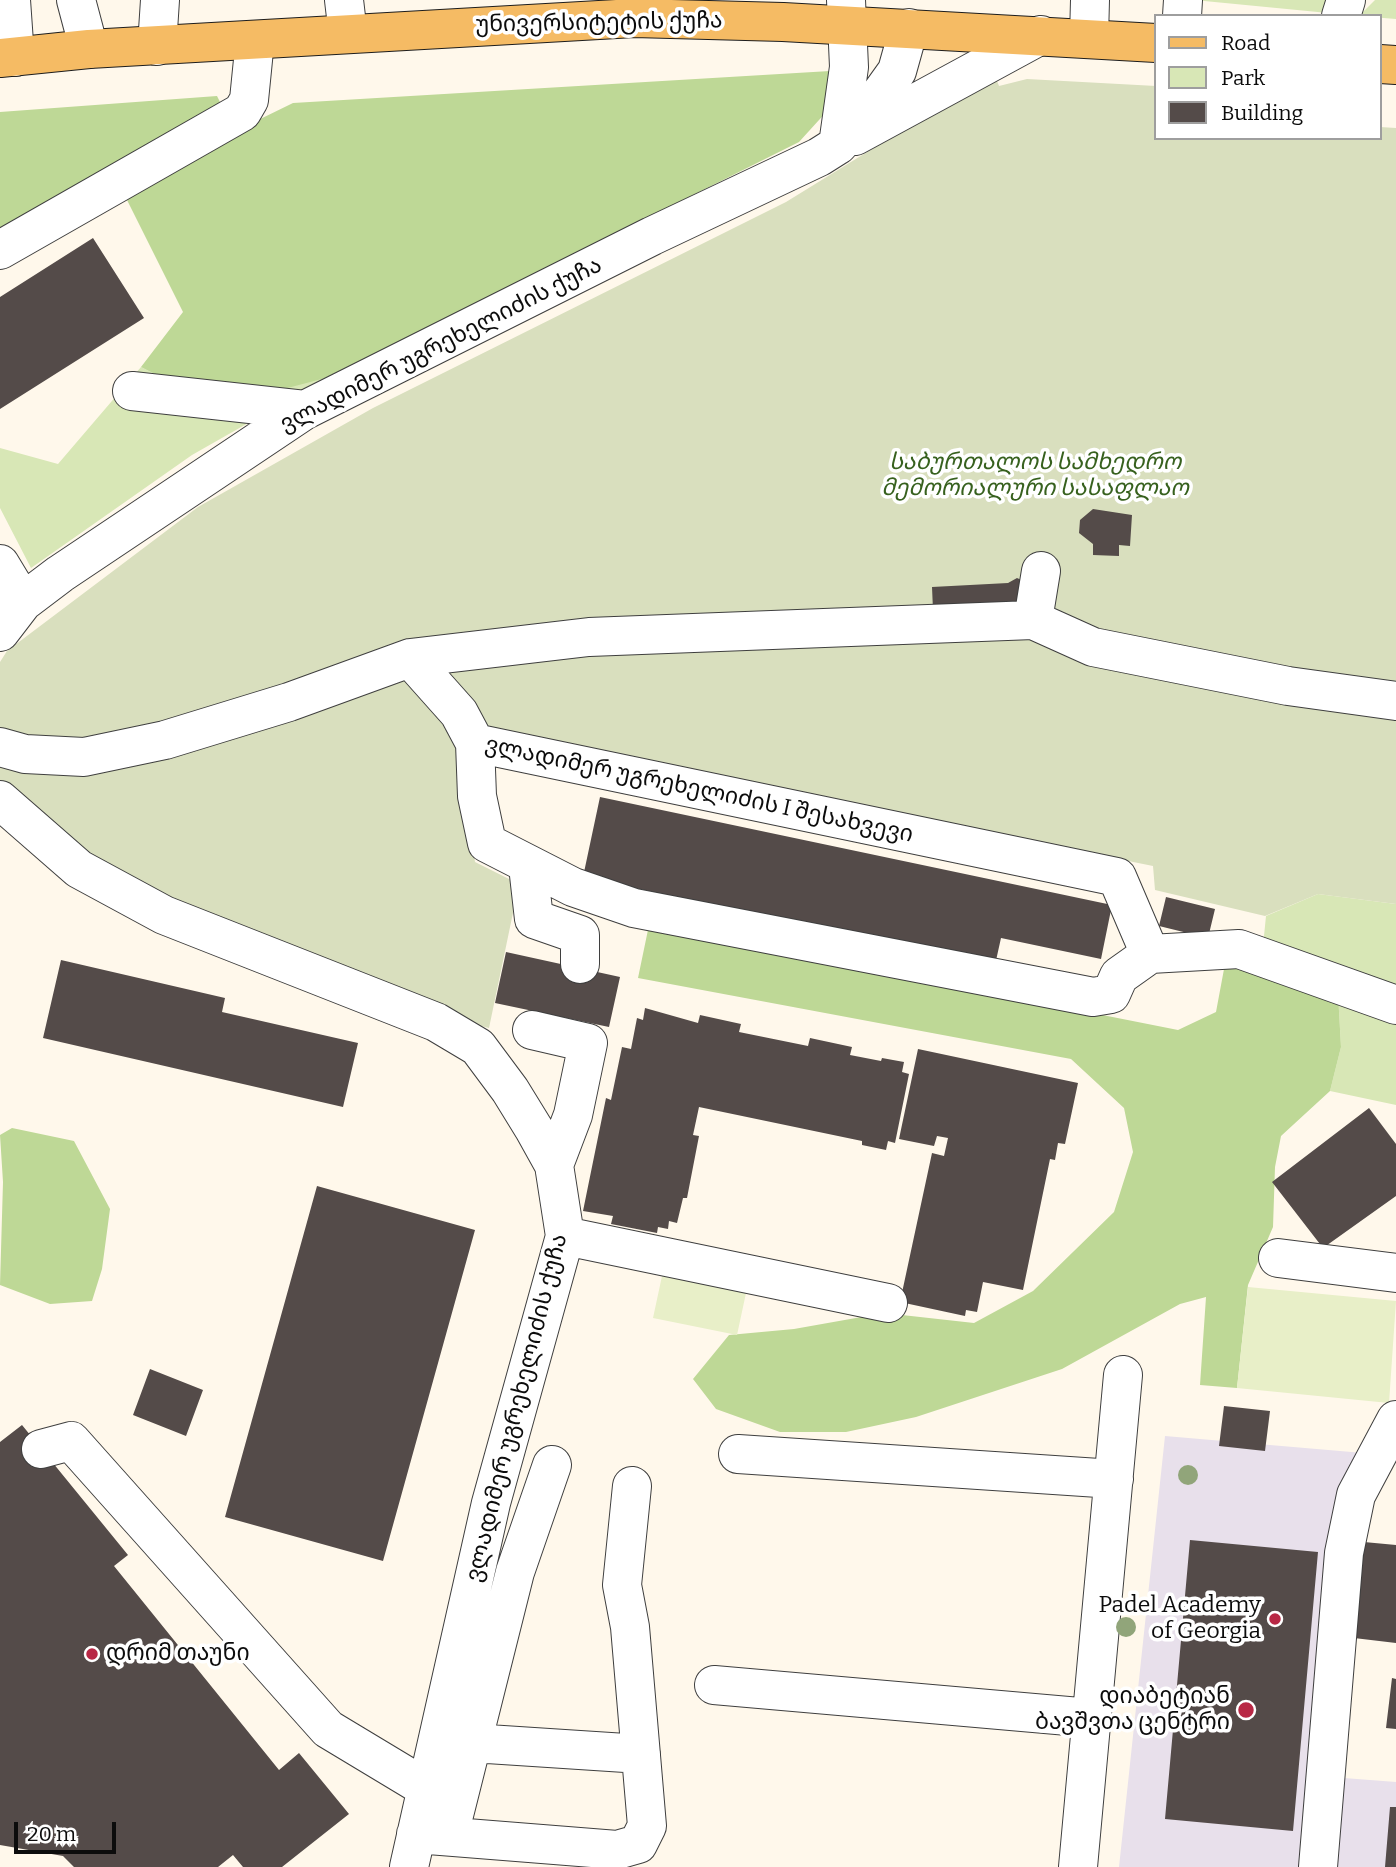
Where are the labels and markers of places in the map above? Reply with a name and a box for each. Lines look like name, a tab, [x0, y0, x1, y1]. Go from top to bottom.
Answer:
place label: Padel Academy of Georgia	[1098, 1592, 1261, 1646]
marker: Padel Academy of Georgia	[1267, 1611, 1283, 1627]
place label: დრიმ თაუნი	[106, 1640, 250, 1668]
marker: დრიმ თაუნი	[84, 1646, 100, 1662]
place label: დიაბეტიან ბავშვთა ცენტრი	[1035, 1683, 1230, 1737]
marker: დიაბეტიან ბავშვთა ცენტრი	[1236, 1700, 1256, 1720]

